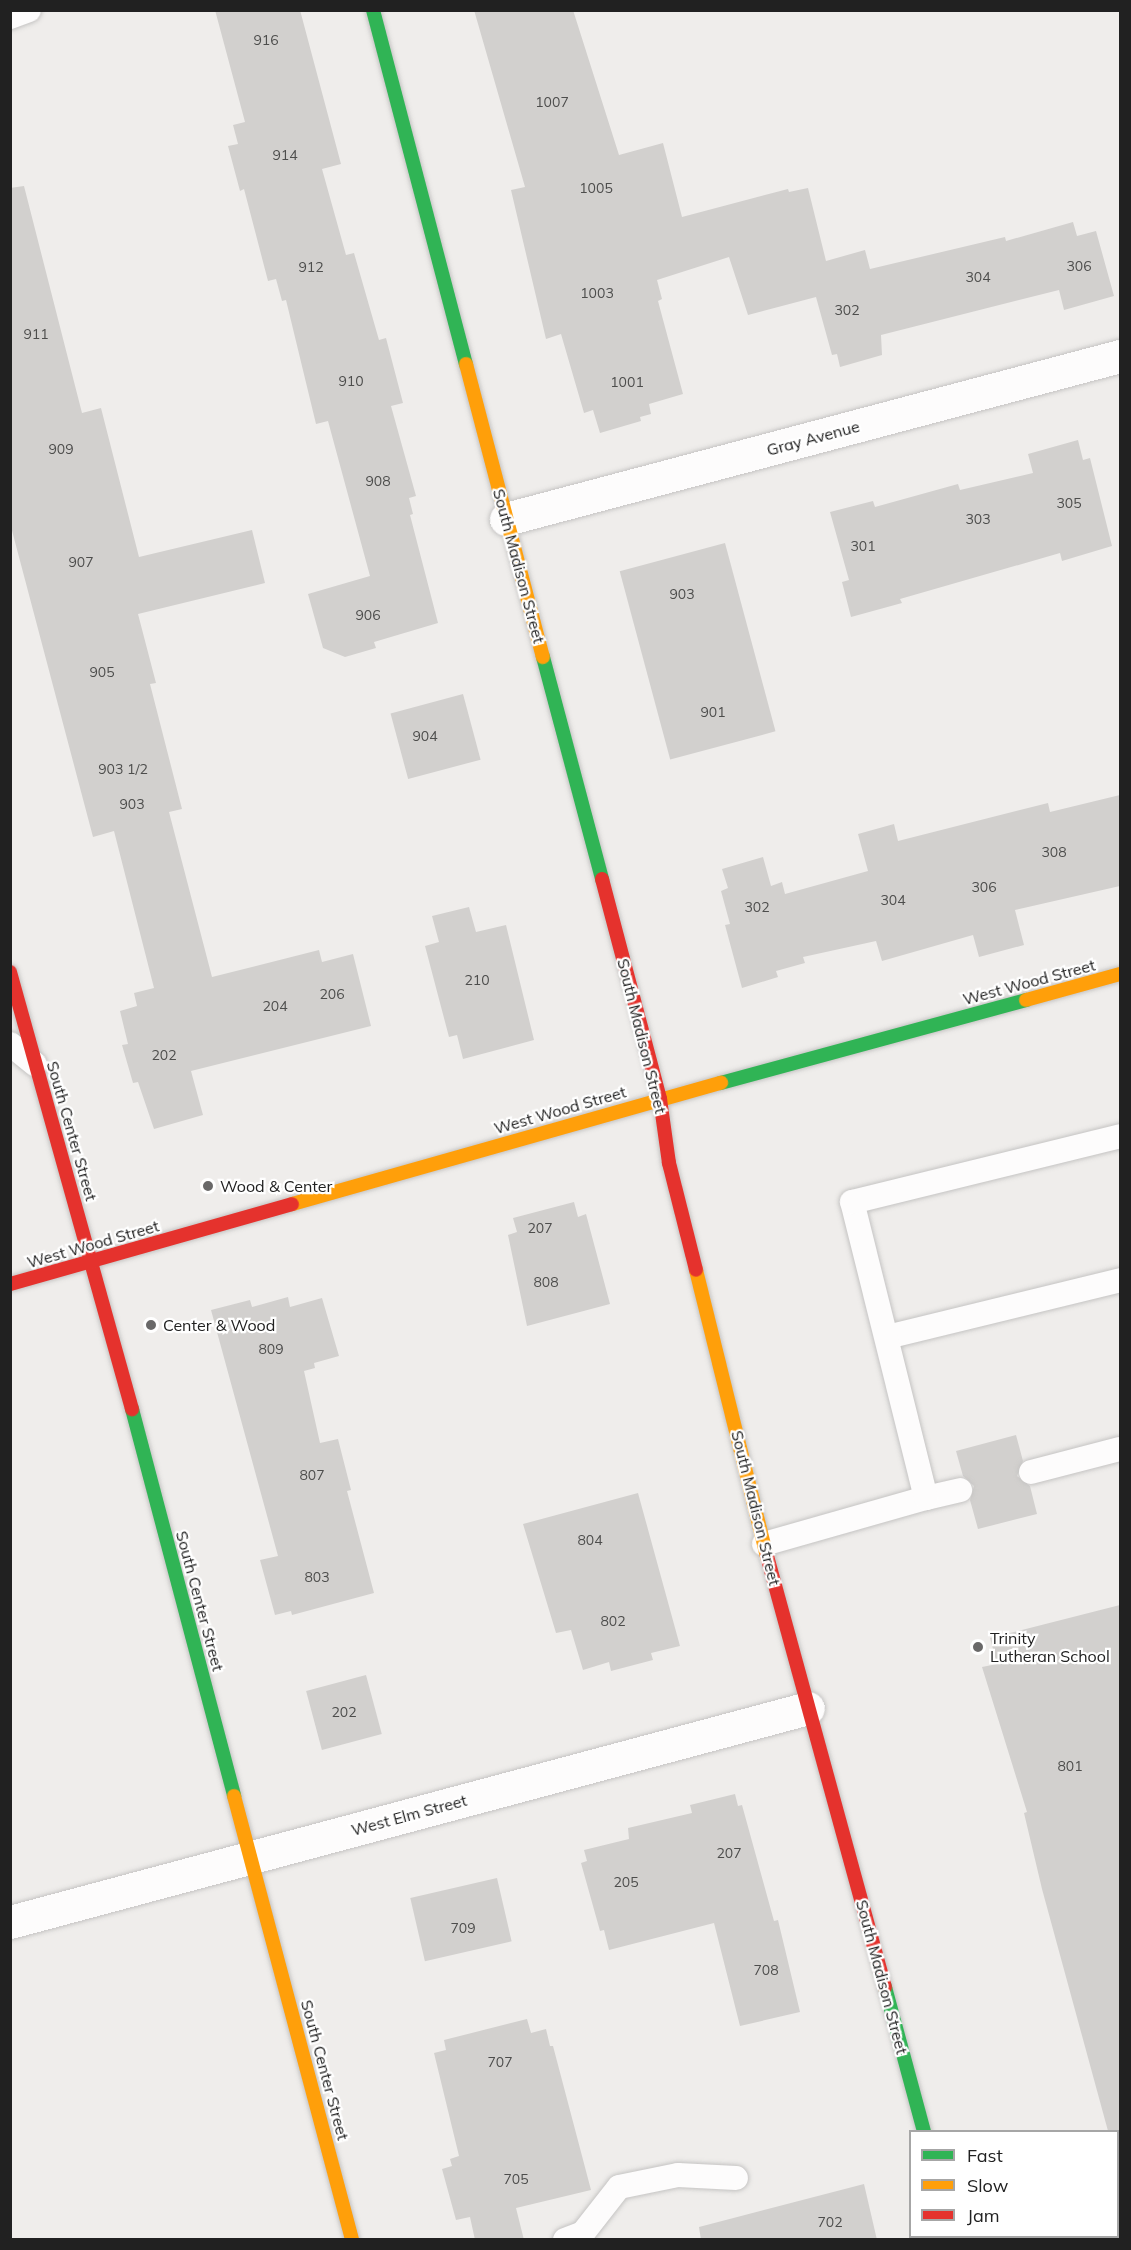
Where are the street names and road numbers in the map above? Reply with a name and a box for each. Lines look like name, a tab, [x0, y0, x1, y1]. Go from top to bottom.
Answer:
street label: Gray Avenue	[764, 416, 862, 460]
street label: South Madison Street	[489, 487, 549, 645]
street label: West Wood Street	[961, 955, 1097, 1009]
street label: South Madison Street	[613, 956, 671, 1116]
street label: South Center Street	[43, 1059, 101, 1203]
street label: West Wood Street	[492, 1082, 628, 1138]
street label: West Wood Street	[25, 1216, 161, 1272]
street label: South Madison Street	[727, 1428, 785, 1588]
street label: South Center Street	[172, 1529, 228, 1673]
street label: West Elm Street	[349, 1790, 469, 1840]
street label: South Madison Street	[852, 1898, 912, 2056]
street label: South Center Street	[297, 1998, 353, 2142]

